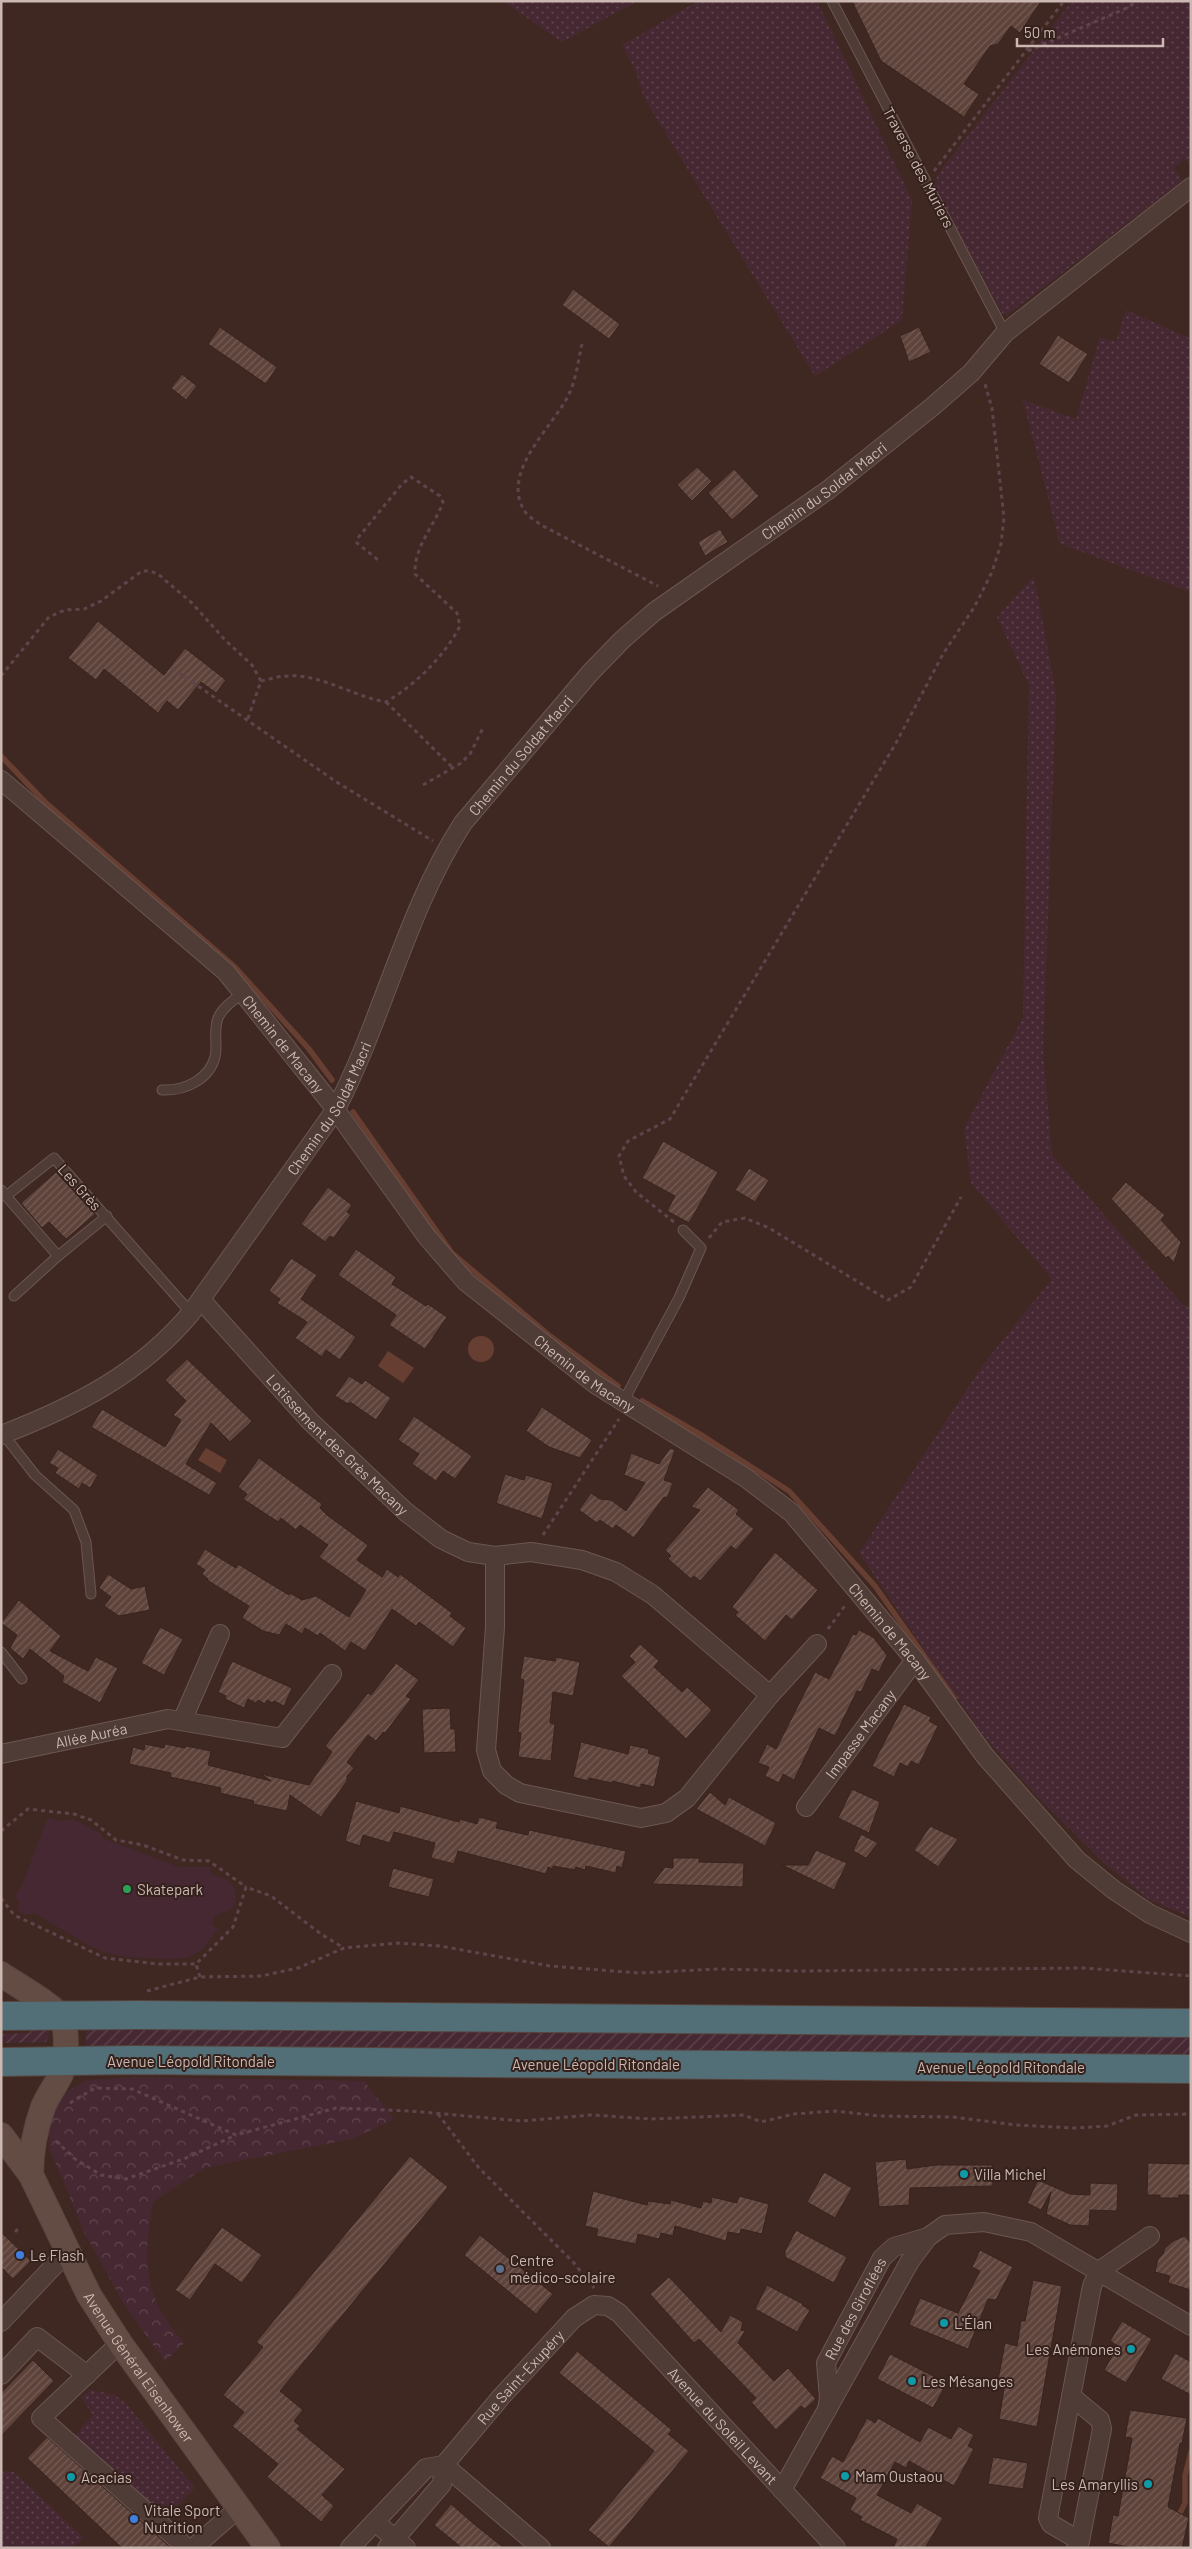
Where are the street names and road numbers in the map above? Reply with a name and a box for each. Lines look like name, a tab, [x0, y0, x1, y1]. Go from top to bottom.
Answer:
street label: Traverse des Muriers	[880, 104, 958, 230]
street label: Chemin du Soldat Macri	[758, 438, 890, 543]
street label: Chemin du Soldat Macri	[465, 691, 576, 819]
street label: Chemin de Macany	[239, 991, 328, 1097]
street label: Chemin du Soldat Macri	[283, 1039, 375, 1178]
street label: Les Grès	[54, 1160, 106, 1214]
street label: Chemin de Macany	[531, 1331, 639, 1416]
street label: Lotissement des Grès Macany	[263, 1370, 412, 1519]
street label: Chemin de Macany	[845, 1579, 935, 1683]
street label: Impasse Macany	[821, 1686, 899, 1782]
street label: Allée Auréa	[53, 1719, 129, 1751]
street label: Avenue Léopold Ritondale	[107, 2052, 275, 2070]
street label: Avenue Léopold Ritondale	[512, 2055, 680, 2073]
street label: Avenue Léopold Ritondale	[917, 2058, 1085, 2076]
street label: Rue des Giroflées	[820, 2254, 890, 2363]
street label: Avenue Général Eisenhower	[80, 2288, 198, 2446]
street label: Rue Saint-Exupéry	[473, 2326, 568, 2428]
street label: Avenue du Soleil Levant	[664, 2363, 782, 2488]

